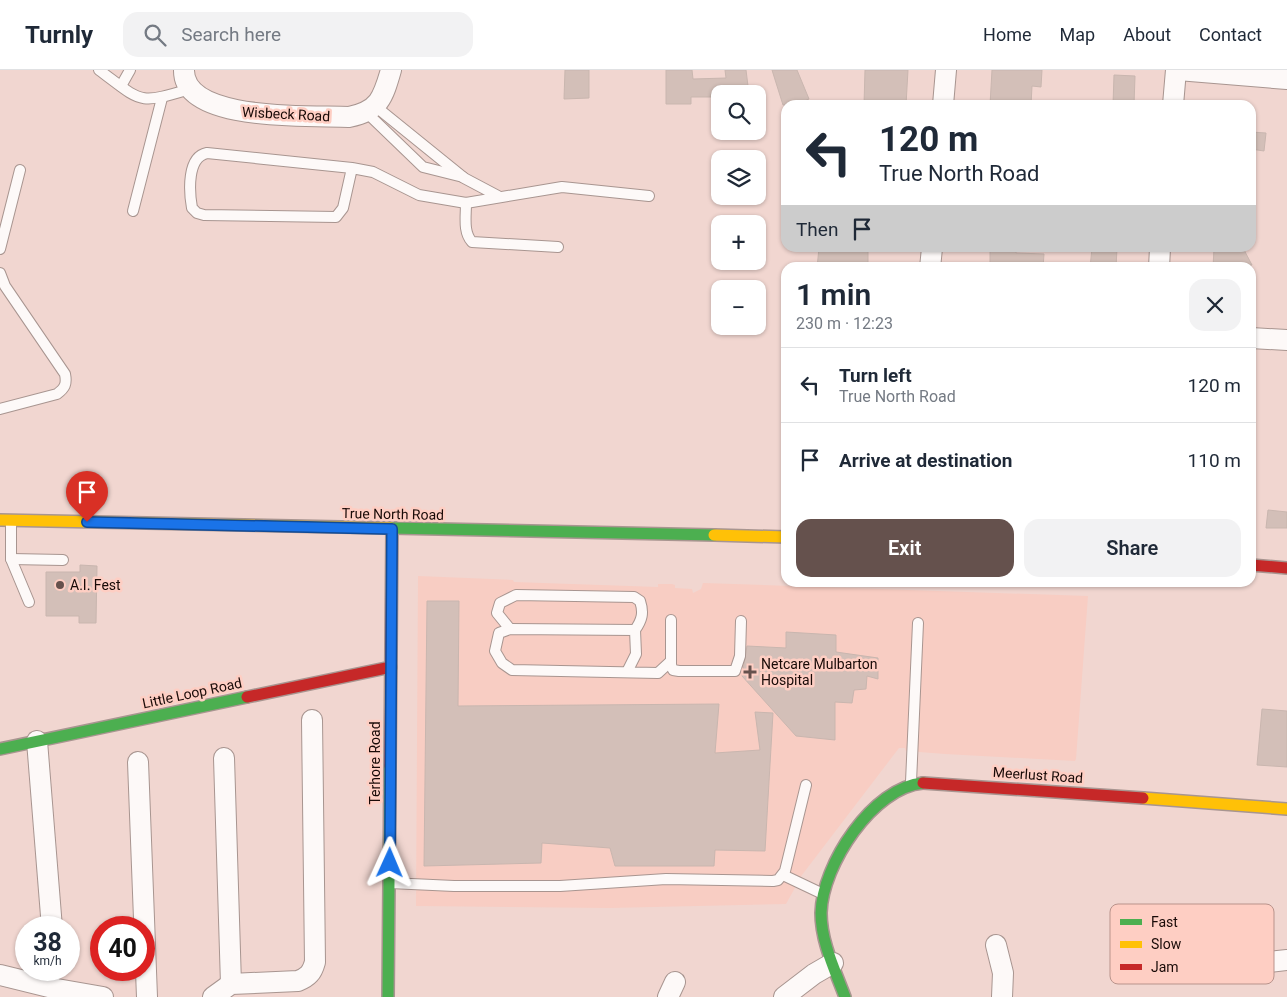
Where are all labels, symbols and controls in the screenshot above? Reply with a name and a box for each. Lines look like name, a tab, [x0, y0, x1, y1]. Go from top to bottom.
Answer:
search box	[123, 12, 473, 57]
text: Turnly	[25, 21, 93, 49]
icon: search	[141, 21, 169, 49]
text: Search here	[181, 23, 281, 46]
text: Home	[983, 24, 1032, 45]
text: Map	[1060, 24, 1095, 45]
text: About	[1123, 24, 1171, 45]
text: Contact	[1199, 24, 1262, 45]
map controls	[711, 85, 766, 335]
button: search	[711, 85, 766, 140]
street label: Wisbeck Road	[241, 104, 331, 124]
text: 120 m	[879, 119, 978, 160]
icon: left	[796, 120, 861, 185]
button: layers	[711, 150, 766, 205]
text: True North Road	[879, 161, 1040, 186]
button: +	[711, 215, 766, 270]
icon: arrive	[848, 215, 876, 243]
text: Then	[796, 218, 838, 241]
text: 1 min	[796, 277, 871, 312]
button: close	[1189, 279, 1241, 331]
button: −	[711, 280, 766, 335]
text: 230 m · 12:23	[796, 314, 893, 333]
text: Turn left	[839, 364, 912, 387]
icon: left	[796, 371, 824, 399]
text: 120 m	[1188, 374, 1241, 397]
text: True North Road	[839, 387, 956, 406]
icon: arrive	[796, 446, 824, 474]
text: Arrive at destination	[839, 449, 1012, 472]
text: 110 m	[1188, 449, 1241, 472]
pin	[66, 471, 108, 522]
icon: arrive	[73, 478, 101, 506]
street label: True North Road	[342, 505, 444, 523]
button: Exit	[796, 519, 1014, 577]
button: Share	[1024, 519, 1241, 577]
place label: A.I. Fest	[70, 577, 121, 593]
marker: A.I. Fest	[54, 579, 66, 591]
place label: Netcare Mulbarton Hospital	[761, 656, 878, 688]
marker: Netcare Mulbarton Hospital	[743, 665, 757, 679]
street label: Little Loop Road	[141, 675, 243, 711]
street label: Terhore Road	[367, 721, 383, 805]
street label: Meerlust Road	[992, 764, 1084, 786]
position arrow	[363, 836, 415, 888]
legend	[1110, 904, 1274, 984]
text: Fast	[1151, 914, 1178, 930]
speed limit sign: 40	[90, 916, 155, 981]
text: 38	[33, 928, 62, 957]
text: Slow	[1151, 936, 1182, 952]
text: km/h	[33, 954, 62, 968]
text: Jam	[1151, 959, 1179, 975]

